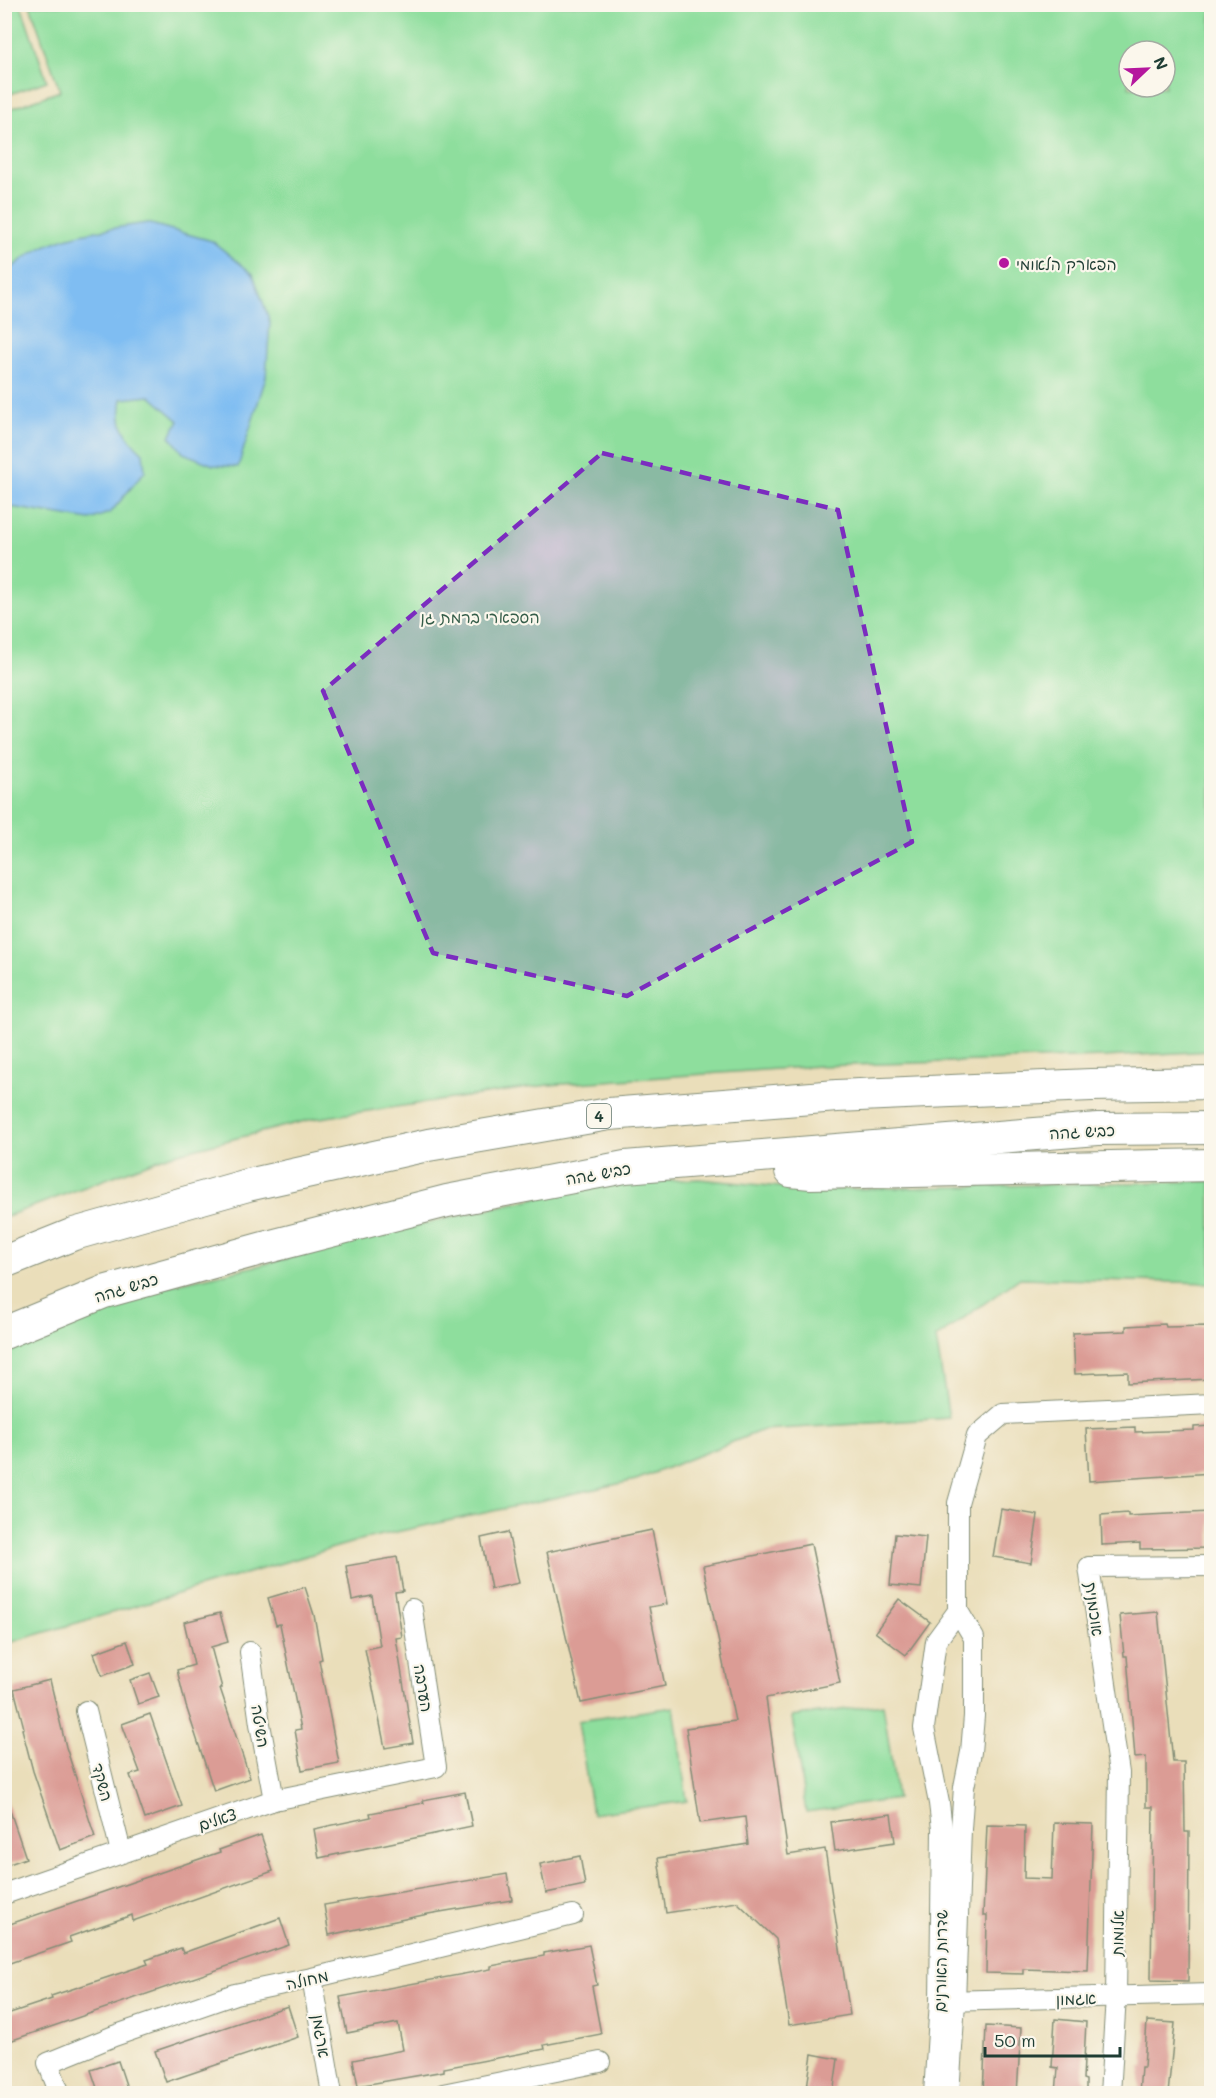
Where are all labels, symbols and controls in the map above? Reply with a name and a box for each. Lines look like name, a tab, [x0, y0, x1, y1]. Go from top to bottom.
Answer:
north arrow	[1117, 39, 1177, 99]
text: N	[1149, 53, 1173, 73]
place label: הפארק הלאומי	[1016, 253, 1117, 274]
marker: הפארק הלאומי	[997, 256, 1011, 270]
park label: הספארי ברמת גן	[420, 606, 540, 627]
road number: 4	[587, 1104, 611, 1128]
street label: כביש גהה	[1049, 1119, 1115, 1143]
street label: כביש גהה	[564, 1157, 632, 1189]
street label: כביש גהה	[92, 1267, 160, 1307]
street label: אוכמנית	[1081, 1581, 1109, 1637]
street label: הערבה	[410, 1663, 438, 1713]
street label: השיטה	[247, 1703, 275, 1749]
street label: השקד	[87, 1761, 118, 1804]
street label: צאלים	[195, 1803, 239, 1835]
street label: שדרות האורנים	[929, 1909, 951, 2013]
street label: אלומות	[1106, 1910, 1128, 1957]
street label: מחולה	[284, 1964, 330, 1994]
street label: אגמון	[1055, 1987, 1097, 2010]
street label: ארגמן	[307, 2013, 336, 2059]
scale bar	[985, 2020, 1120, 2058]
text: 50 m	[994, 2028, 1036, 2052]

